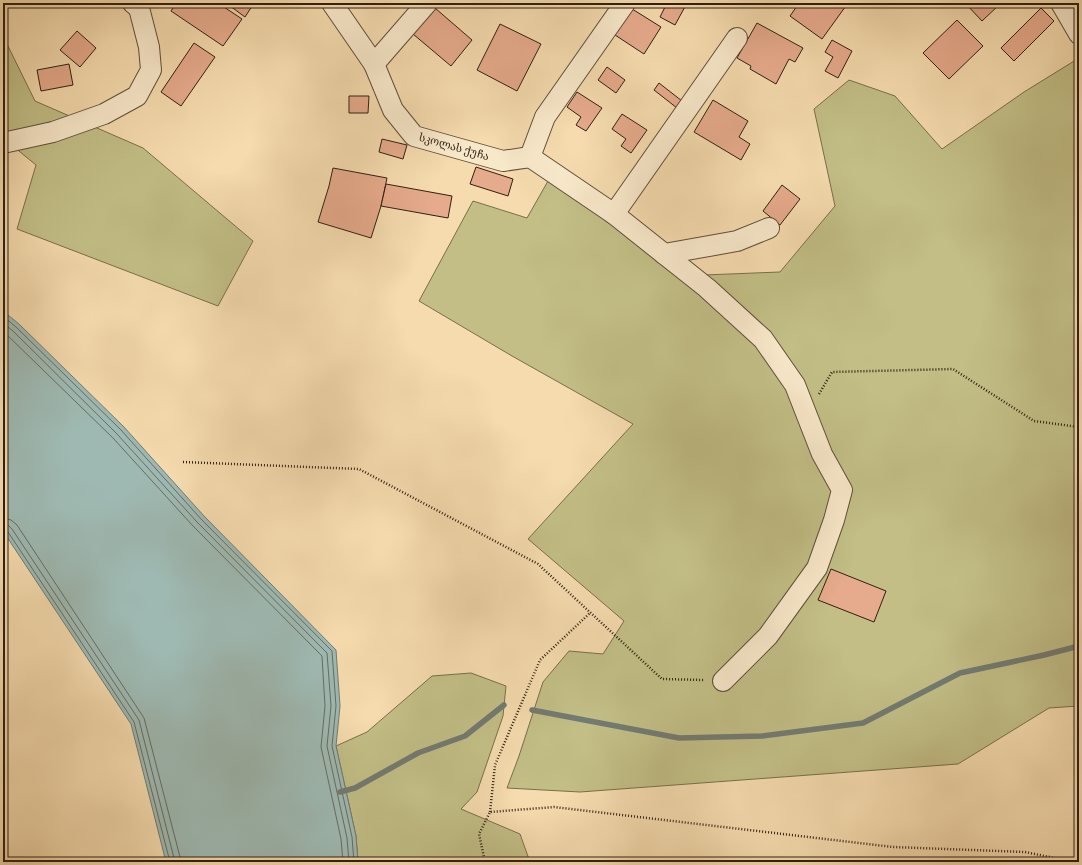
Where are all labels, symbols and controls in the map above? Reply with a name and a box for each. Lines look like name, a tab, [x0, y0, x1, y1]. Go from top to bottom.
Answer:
street label: სკოლას ქუჩა	[417, 131, 491, 163]

